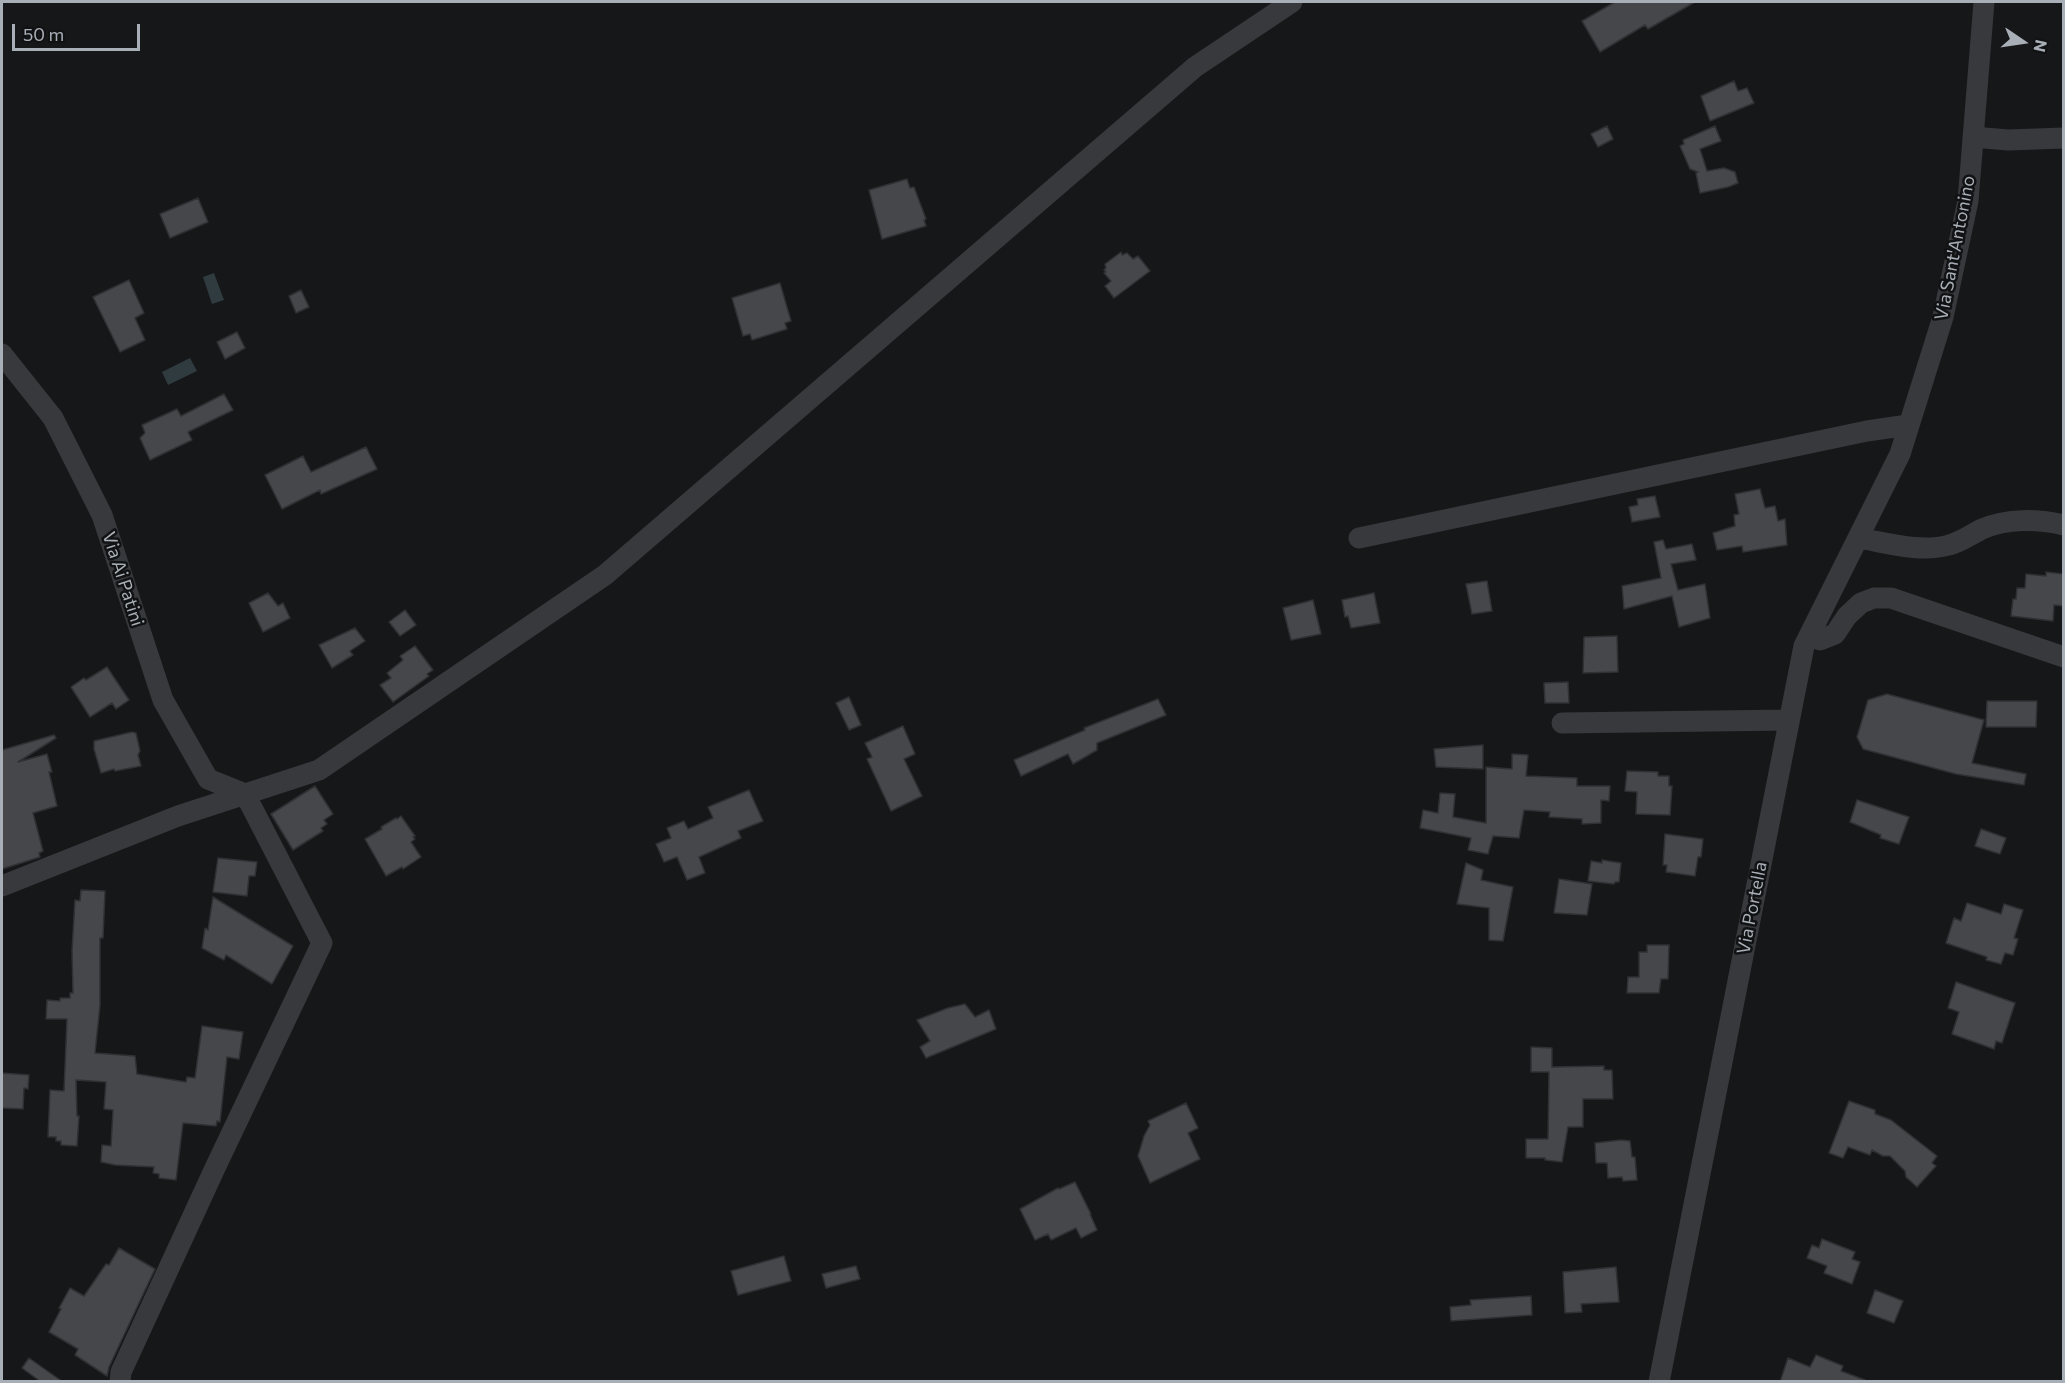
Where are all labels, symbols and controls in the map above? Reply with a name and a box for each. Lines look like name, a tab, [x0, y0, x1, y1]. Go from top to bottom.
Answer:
scale bar	[15, 12, 142, 50]
north arrow	[1993, 12, 2053, 72]
text: 50 m	[23, 23, 64, 45]
text: N	[2030, 38, 2052, 54]
street label: Via Sant'Antonino	[1930, 174, 1980, 322]
street label: Via Ai Patini	[98, 529, 148, 629]
street label: Via Portella	[1732, 860, 1772, 956]

